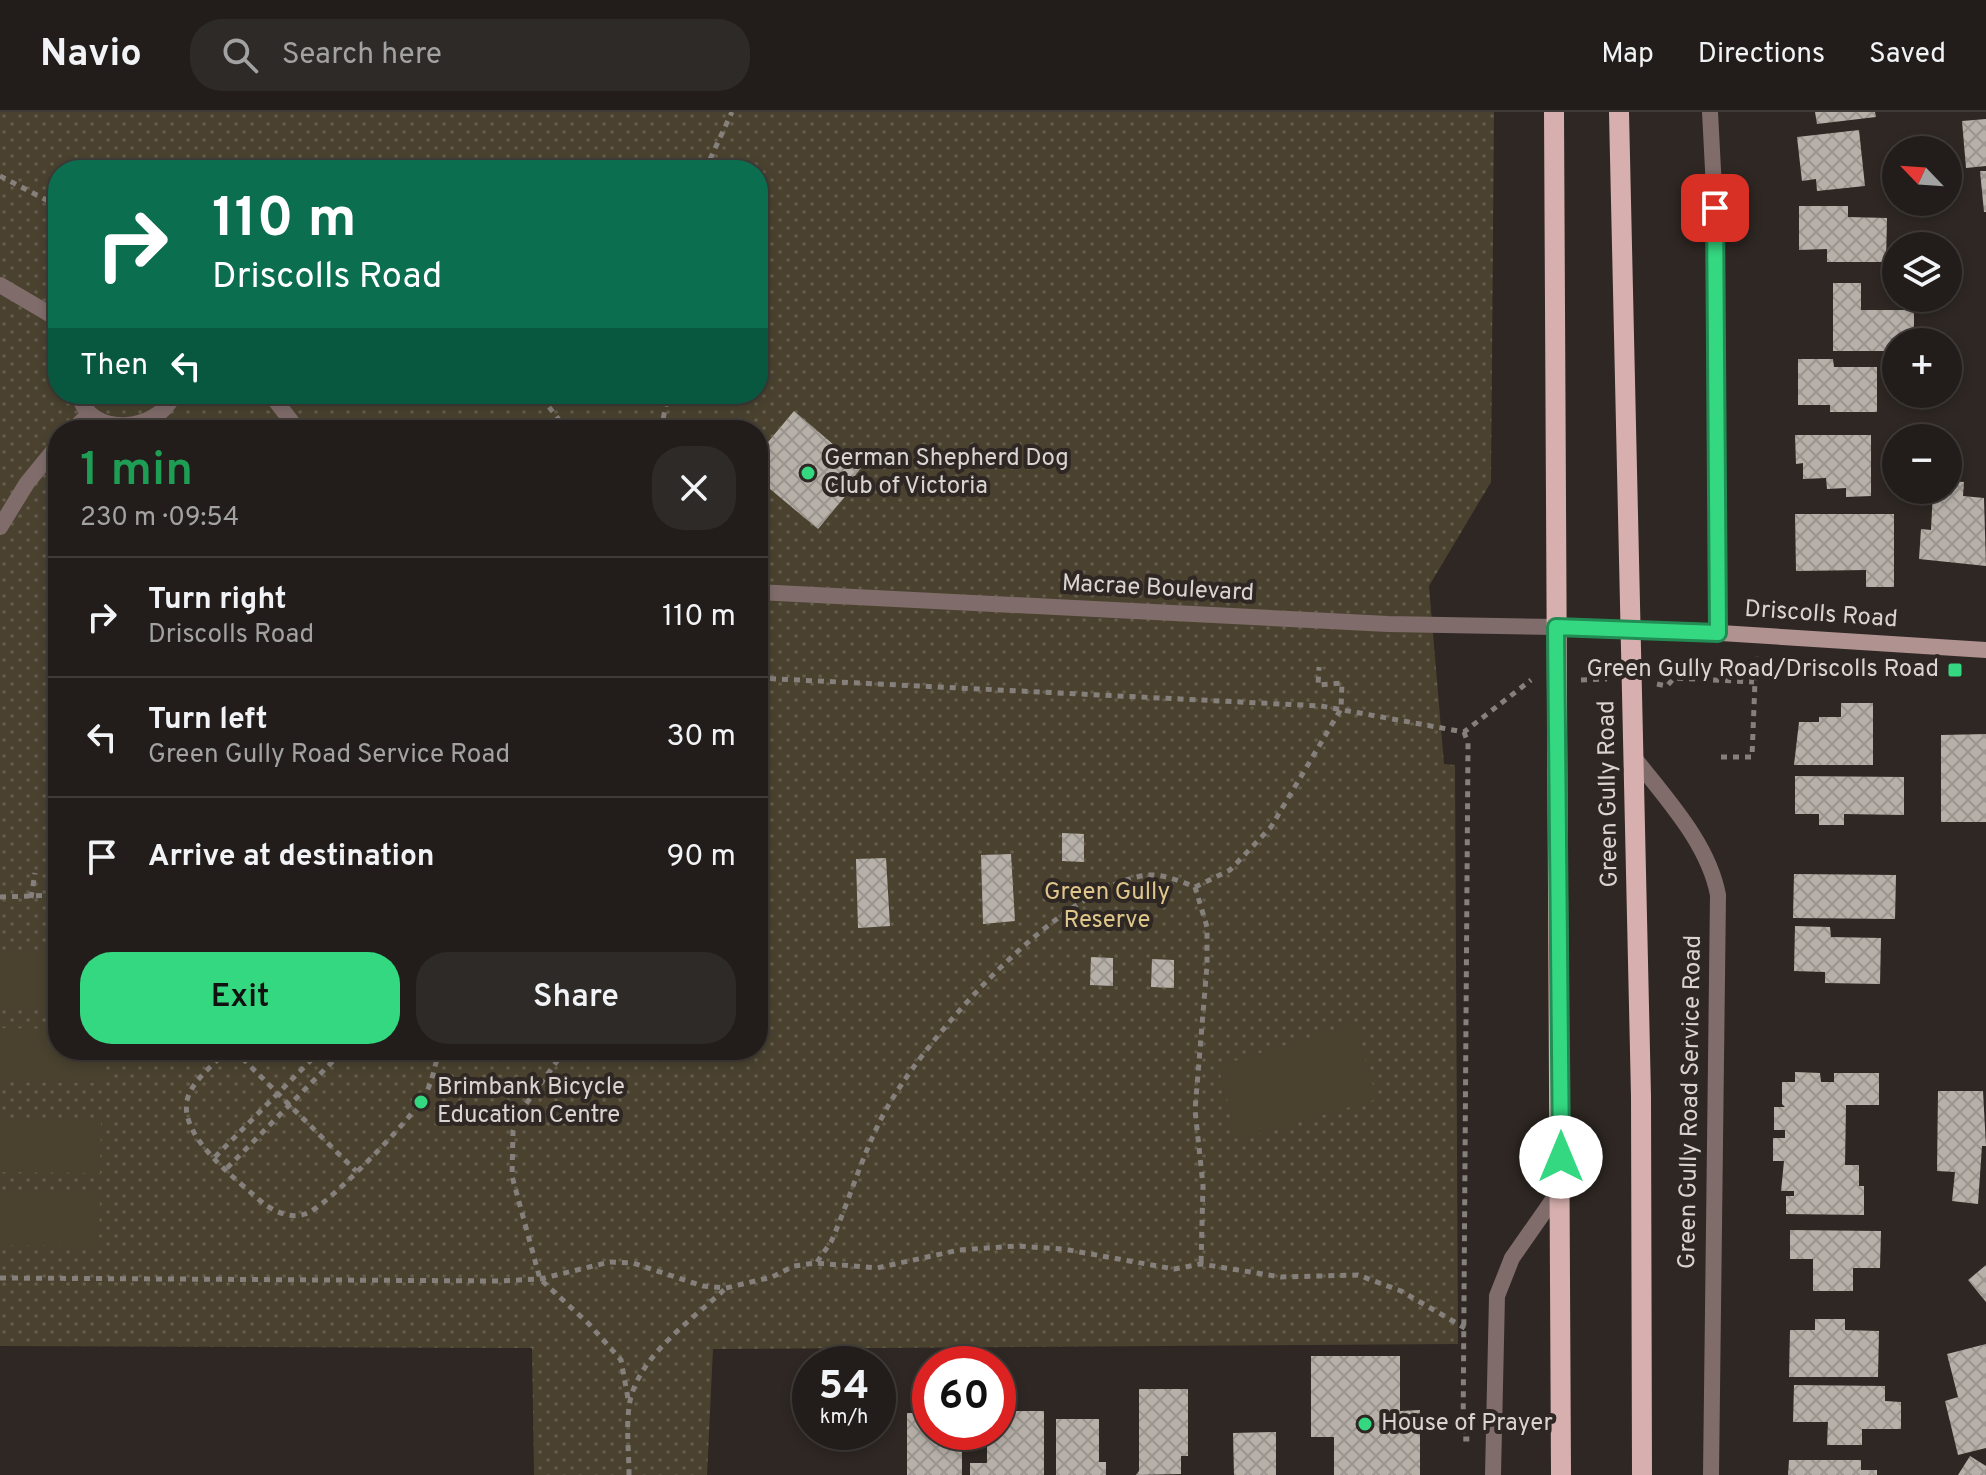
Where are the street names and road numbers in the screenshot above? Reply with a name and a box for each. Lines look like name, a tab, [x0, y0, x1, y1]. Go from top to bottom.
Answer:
street label: Macrae Boulevard	[1061, 569, 1255, 609]
street label: Driscolls Road	[1743, 595, 1899, 635]
street label: Green Gully Road	[1592, 700, 1626, 888]
street label: Green Gully Road Service Road	[1673, 935, 1709, 1269]

